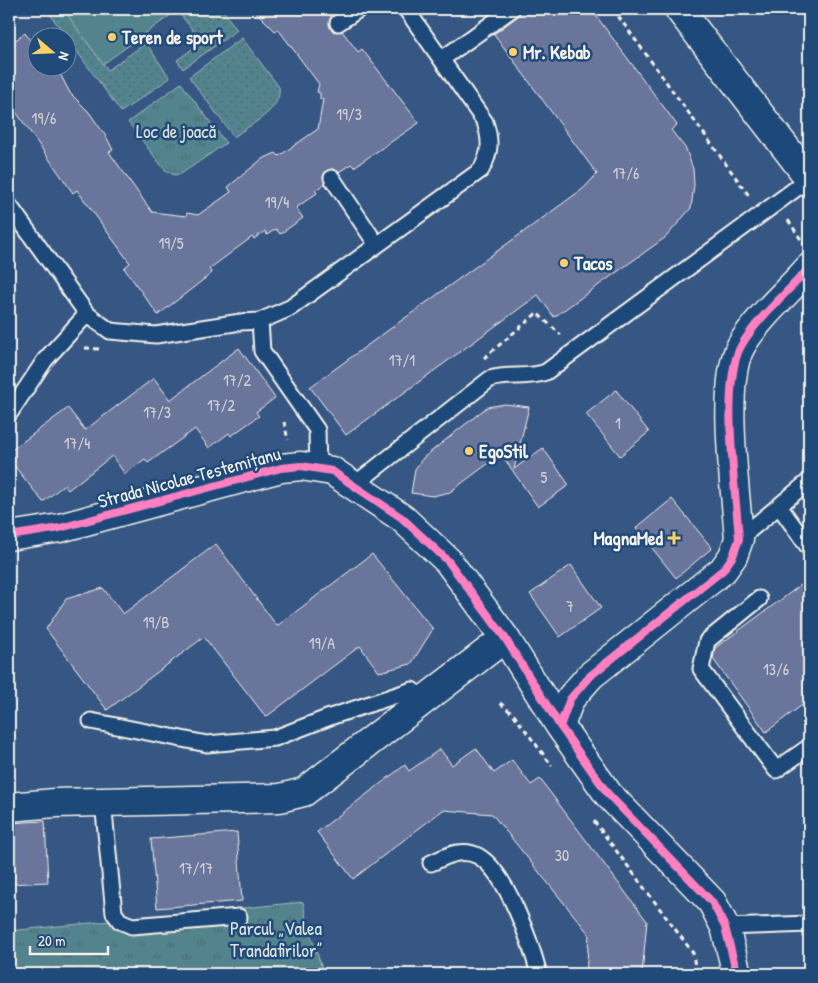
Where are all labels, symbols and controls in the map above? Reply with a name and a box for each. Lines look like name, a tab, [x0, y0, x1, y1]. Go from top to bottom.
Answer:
place label: Teren de sport	[121, 24, 224, 51]
north arrow	[28, 28, 78, 78]
marker: Teren de sport	[106, 31, 118, 43]
place label: Mr. Kebab	[523, 39, 591, 65]
marker: Mr. Kebab	[507, 46, 519, 58]
text: N	[54, 50, 75, 64]
house number: 19/3	[336, 103, 362, 125]
house number: 19/6	[32, 107, 56, 129]
park label: Loc de joacă	[136, 118, 217, 144]
house number: 17/6	[613, 162, 639, 184]
house number: 19/4	[265, 191, 289, 213]
house number: 19/5	[158, 232, 184, 254]
place label: Tacos	[573, 250, 613, 276]
marker: Tacos	[558, 257, 570, 269]
house number: 17/1	[389, 349, 415, 371]
house number: 17/2	[223, 369, 252, 391]
house number: 17/2	[207, 394, 236, 416]
house number: 17/3	[143, 401, 171, 423]
house number: 1	[615, 412, 621, 434]
house number: 17/4	[64, 432, 90, 454]
place label: EgoStil	[479, 438, 529, 465]
street label: Strada Nicolae Testemițanu	[95, 440, 284, 514]
marker: EgoStil	[463, 445, 475, 457]
house number: 5	[541, 466, 548, 488]
place label: MagnaMed	[593, 525, 664, 552]
marker: MagnaMed	[667, 531, 681, 545]
house number: 7	[566, 595, 574, 617]
house number: 19/B	[143, 611, 169, 633]
house number: 19/A	[309, 632, 335, 654]
house number: 13/6	[763, 658, 789, 680]
house number: 30	[555, 844, 569, 866]
house number: 17/17	[179, 857, 213, 879]
park label: Parcul „Valea Trandafirilor”	[230, 915, 323, 963]
scale bar	[30, 923, 108, 955]
text: 20 m	[38, 930, 65, 951]

